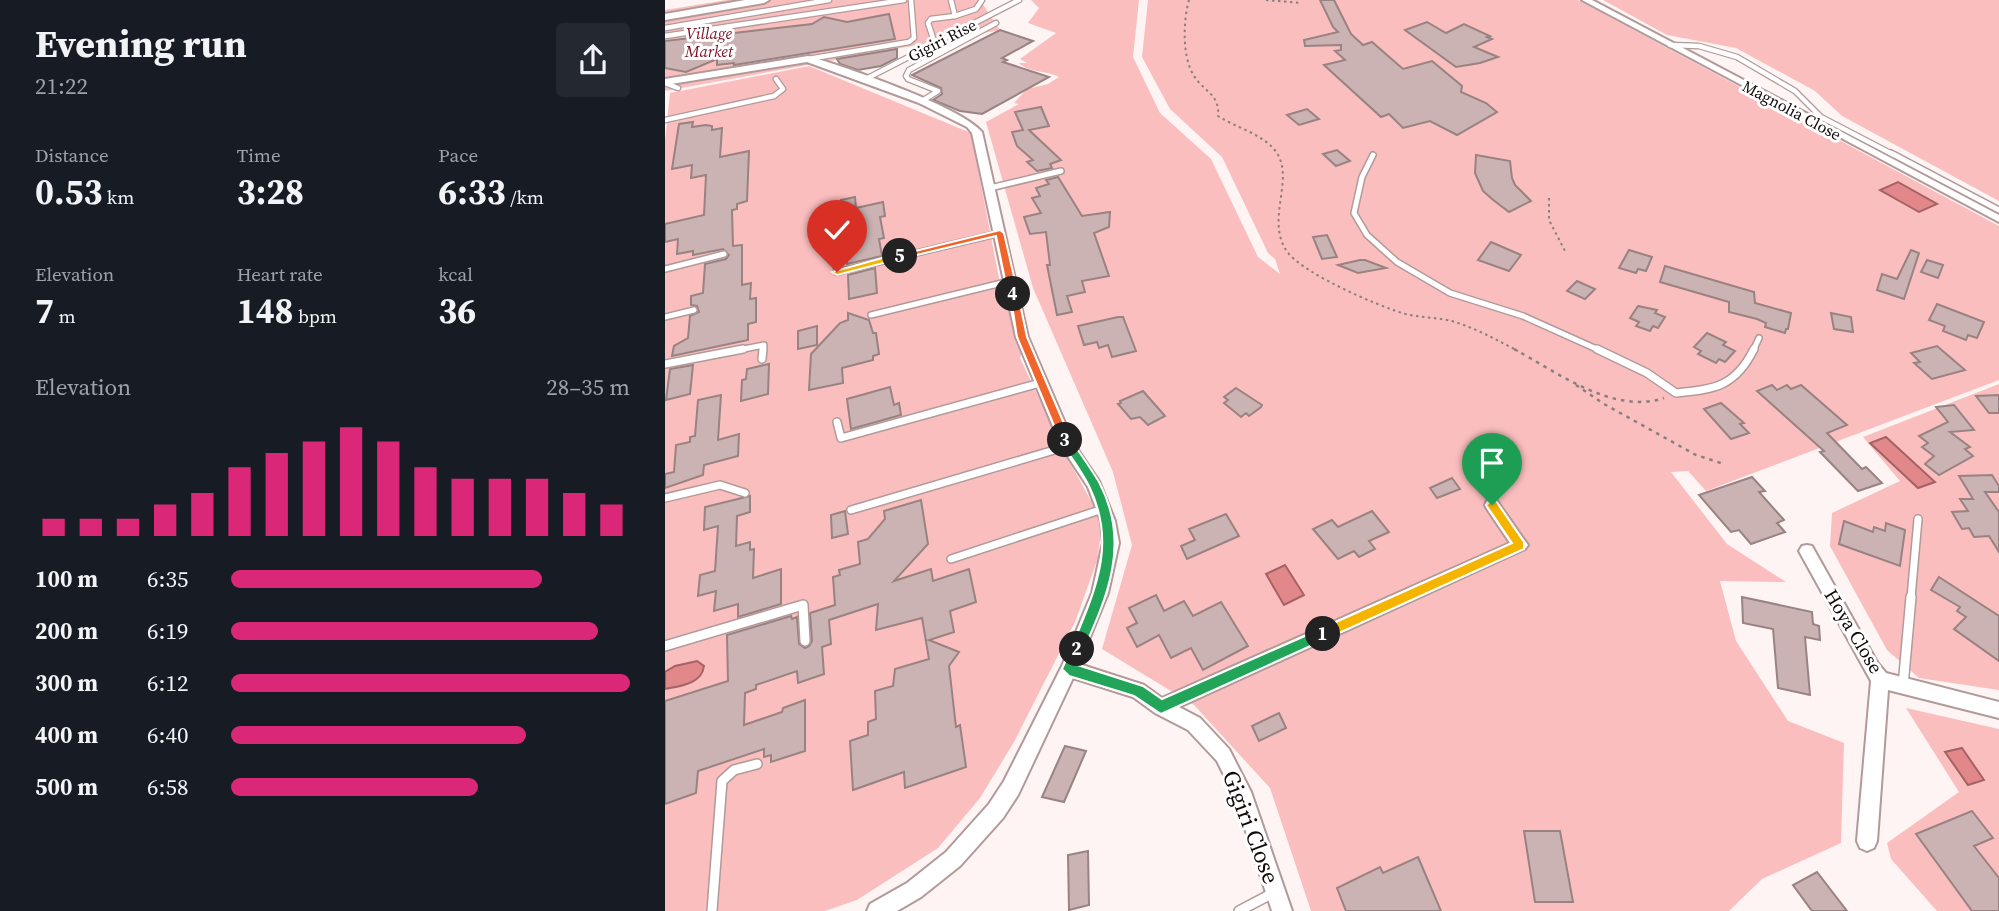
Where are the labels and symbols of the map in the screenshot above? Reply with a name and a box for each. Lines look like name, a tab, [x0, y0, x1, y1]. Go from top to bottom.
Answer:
street label: Gigiri Rise	[904, 13, 980, 67]
park label: Village Market	[684, 22, 734, 62]
street label: Magnolia Close	[1739, 75, 1845, 145]
pin	[807, 200, 867, 272]
pin: 5	[883, 238, 917, 274]
pin: 4	[995, 276, 1031, 312]
pin: 3	[1047, 422, 1083, 458]
pin	[1462, 433, 1522, 505]
street label: Hoya Close	[1819, 584, 1889, 678]
pin: 1	[1305, 616, 1341, 652]
pin: 2	[1059, 632, 1095, 666]
street label: Gigiri Close	[1215, 766, 1287, 888]

